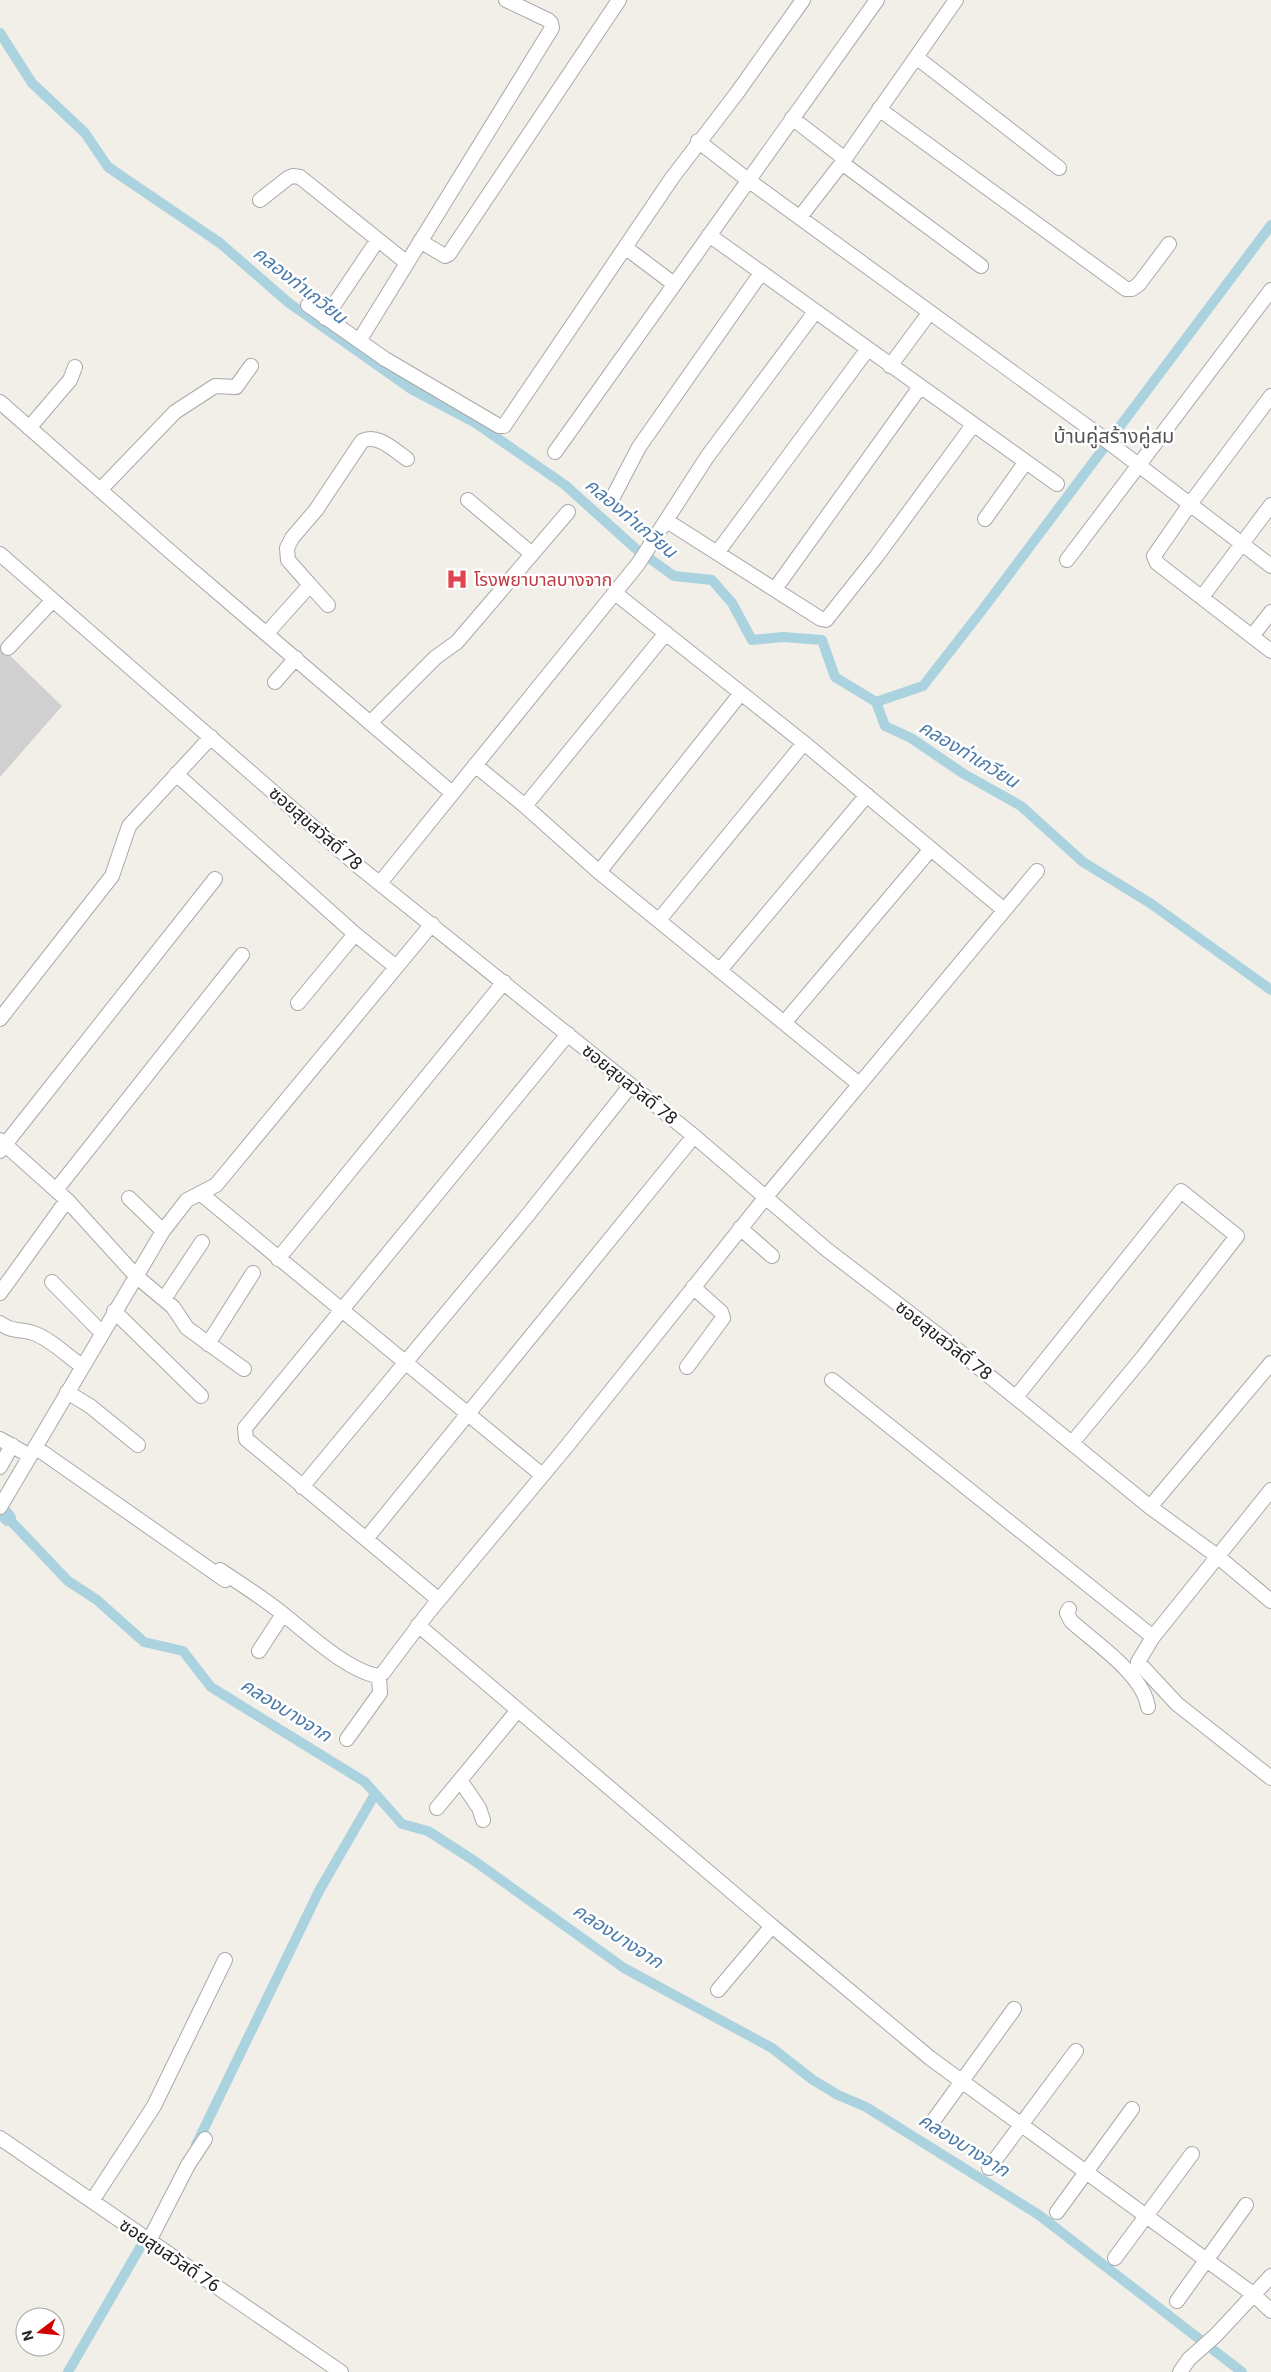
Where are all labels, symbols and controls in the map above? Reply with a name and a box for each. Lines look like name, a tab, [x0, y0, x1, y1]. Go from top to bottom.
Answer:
water label: คลองท่าเกวียน	[249, 241, 352, 329]
district label: บ้านคู่สร้างคู่สม	[1054, 424, 1174, 449]
water label: คลองท่าเกวียน	[581, 473, 682, 564]
hospital icon: โรงพยาบาลบางจาก	[444, 566, 470, 592]
place label: โรงพยาบาลบางจาก	[474, 569, 612, 590]
water label: คลองท่าเกวียน	[915, 715, 1024, 793]
street label: ซอยสุขสวัสดิ์ 78	[265, 782, 367, 875]
street label: ซอยสุขสวัสดิ์ 78	[578, 1039, 682, 1130]
street label: ซอยสุขสวัสดิ์ 78	[891, 1296, 996, 1385]
water label: คลองบางจาก	[237, 1673, 336, 1747]
water label: คลองบางจาก	[569, 1899, 668, 1974]
water label: คลองบางจาก	[915, 2108, 1014, 2182]
street label: ซอยสุขสวัสดิ์ 76	[115, 2214, 224, 2297]
north arrow	[15, 2307, 65, 2357]
text: N	[18, 2329, 37, 2343]

